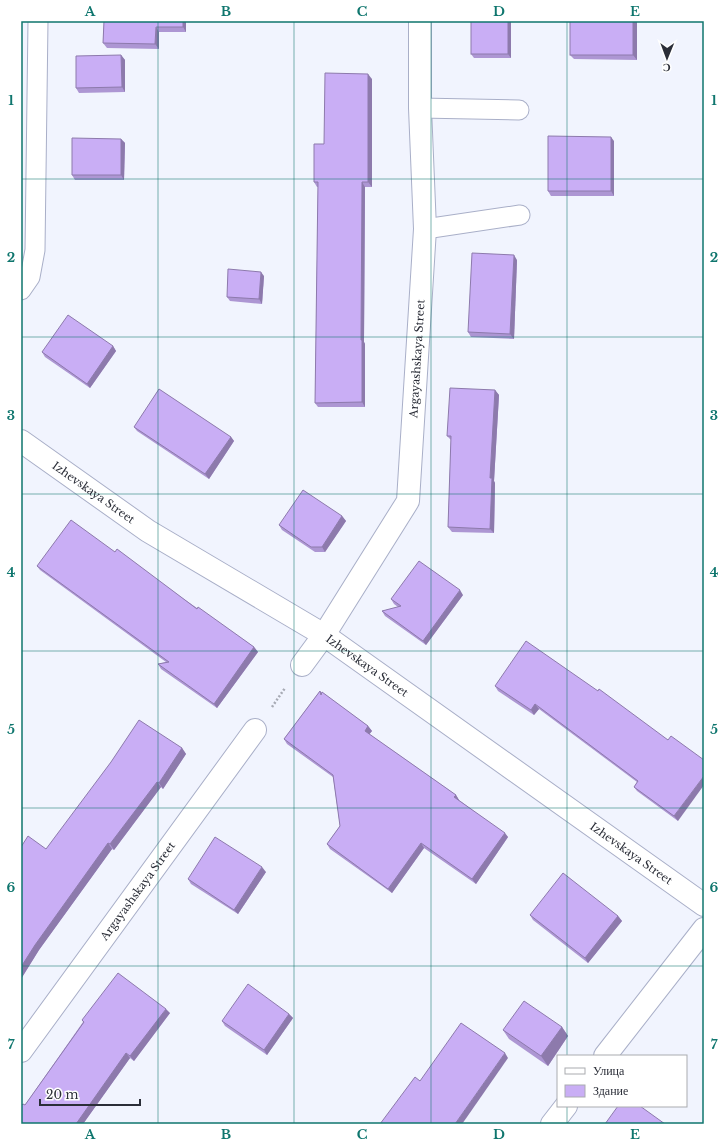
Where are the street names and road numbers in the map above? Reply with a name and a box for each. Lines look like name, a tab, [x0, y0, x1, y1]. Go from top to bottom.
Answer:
street label: Argayashskaya Street	[406, 298, 428, 419]
street label: Izhevskaya Street	[50, 458, 138, 527]
street label: Izhevskaya Street	[323, 632, 412, 700]
street label: Izhevskaya Street	[587, 819, 676, 888]
street label: Argayashskaya Street	[96, 838, 179, 944]

